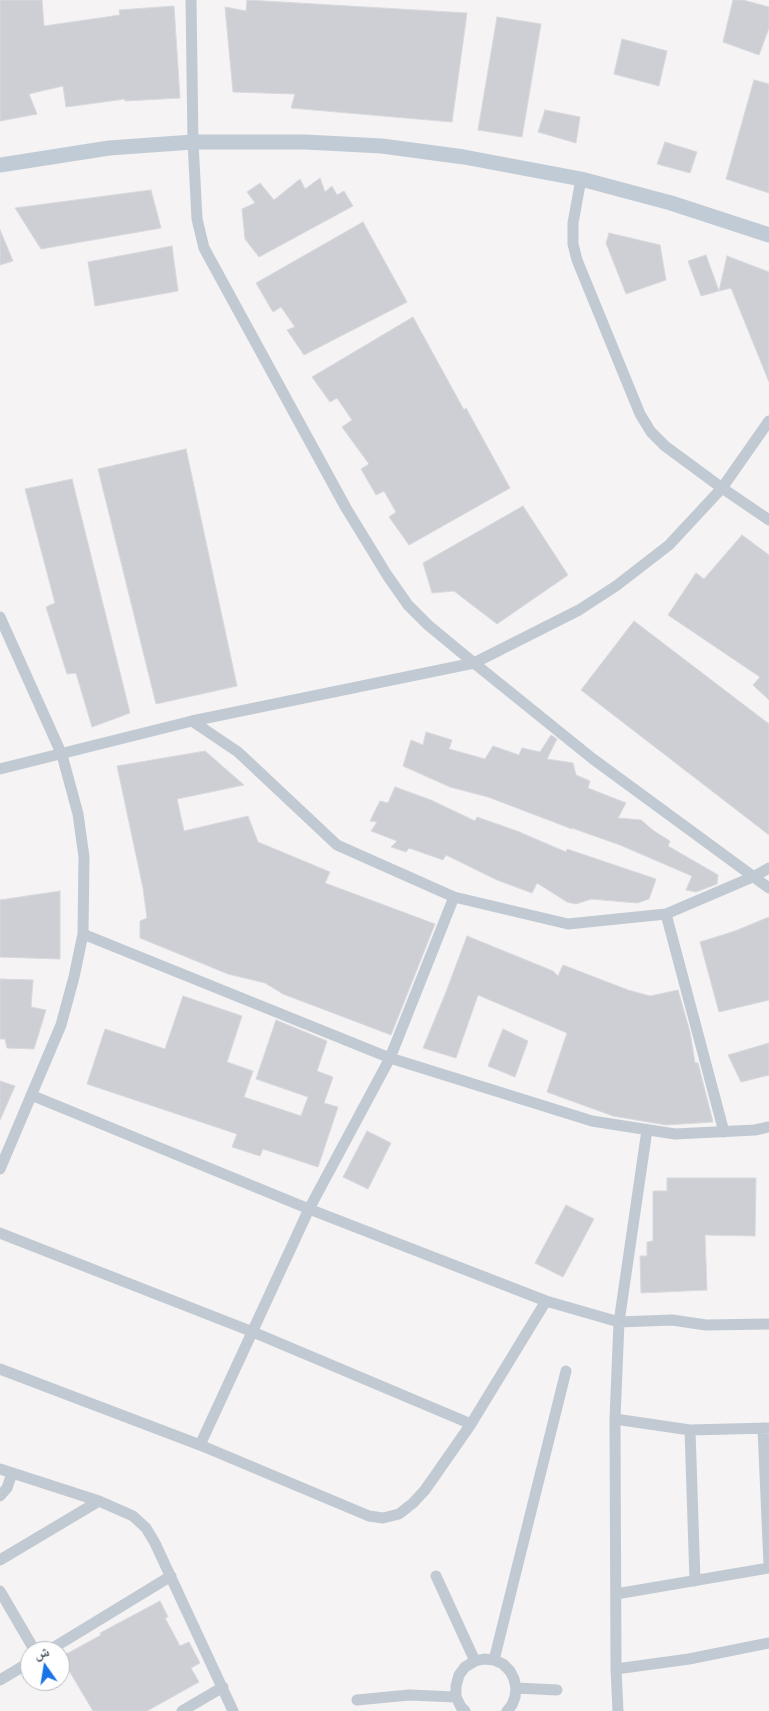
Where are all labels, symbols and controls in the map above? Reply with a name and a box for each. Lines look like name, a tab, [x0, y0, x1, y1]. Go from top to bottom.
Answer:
north arrow	[20, 1641, 70, 1691]
text: ش	[33, 1643, 51, 1662]

